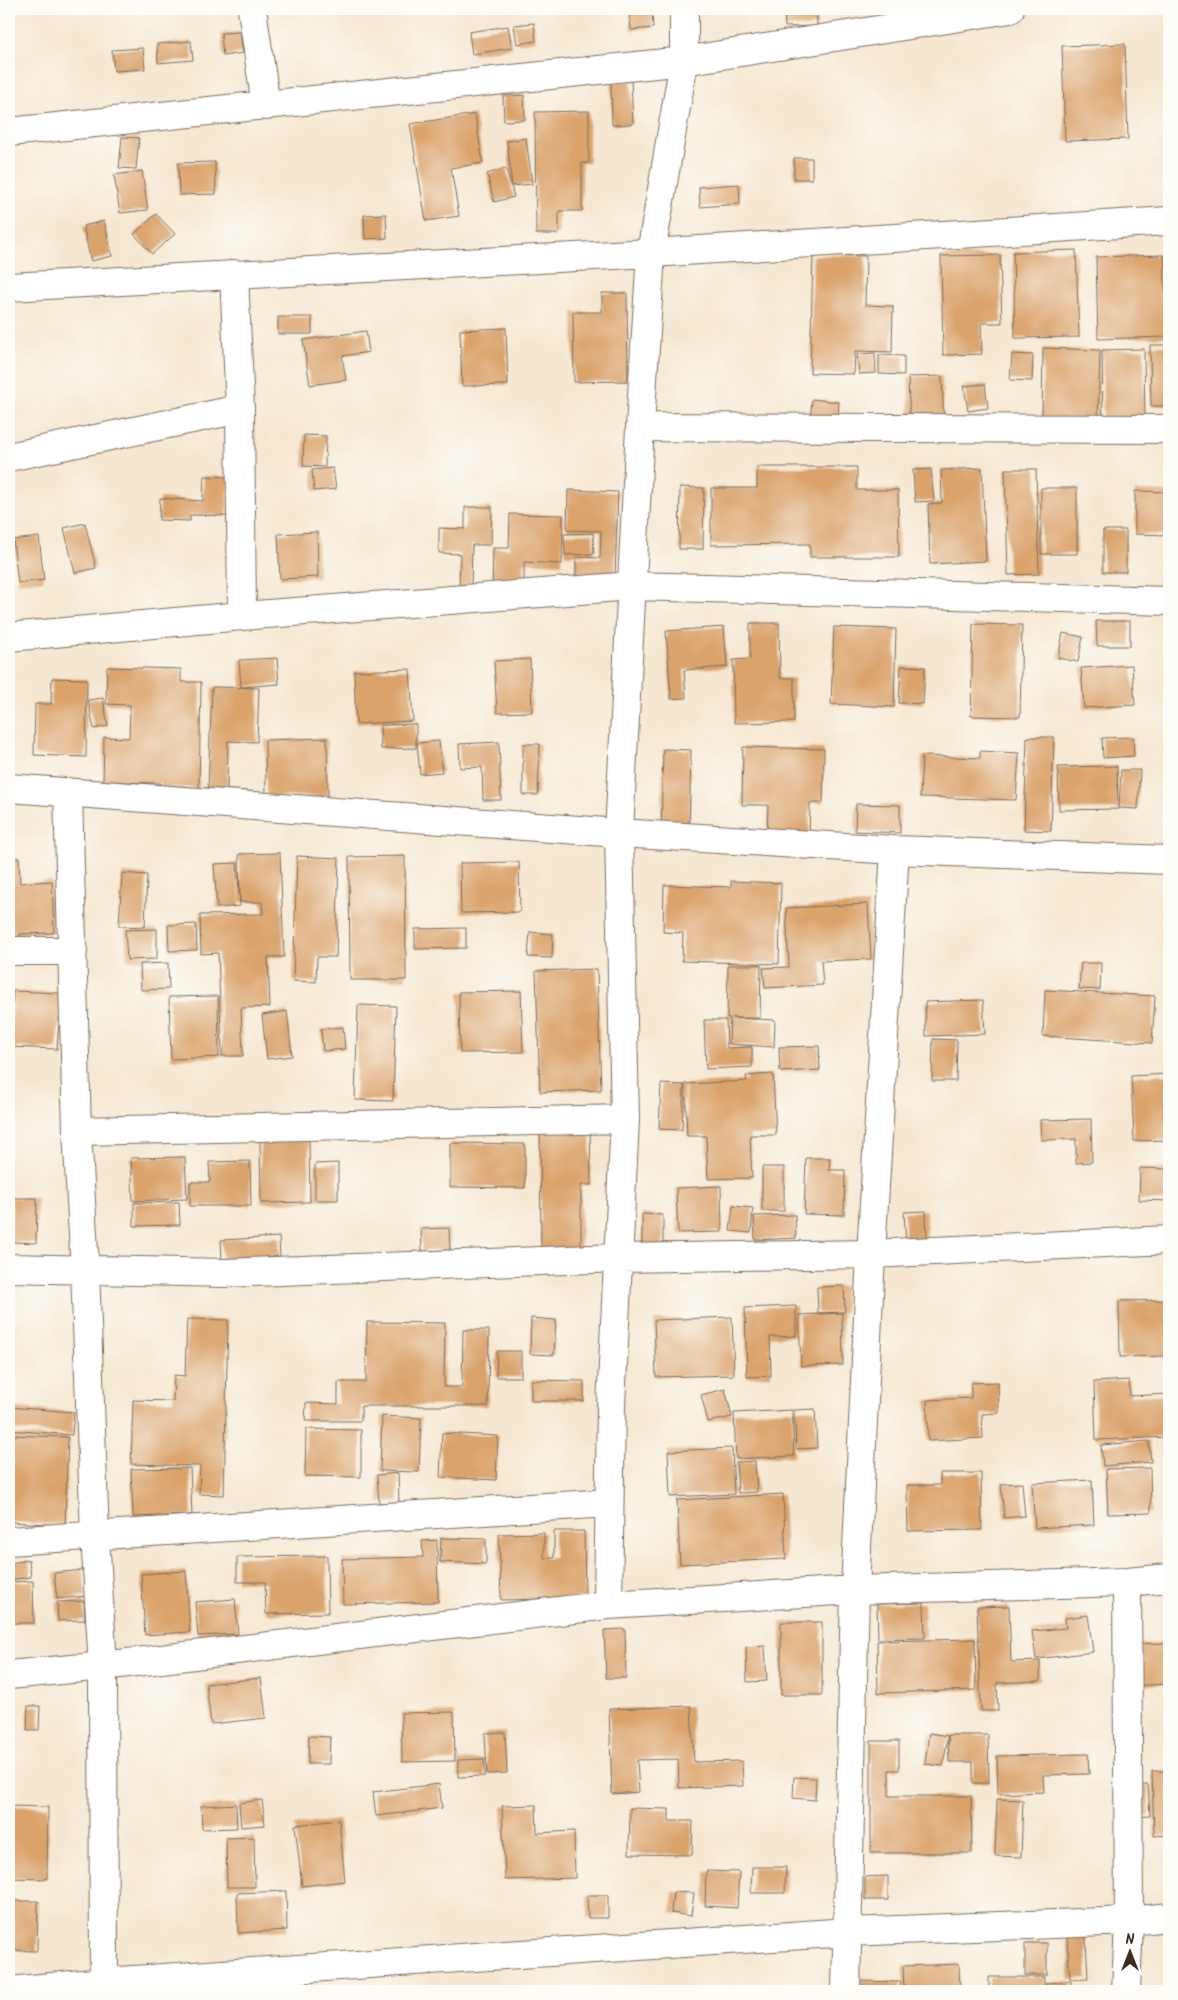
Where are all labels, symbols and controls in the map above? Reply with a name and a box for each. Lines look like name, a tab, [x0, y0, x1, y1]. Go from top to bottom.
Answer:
north arrow	[1106, 1928, 1156, 1978]
text: N	[1126, 1929, 1135, 1951]

